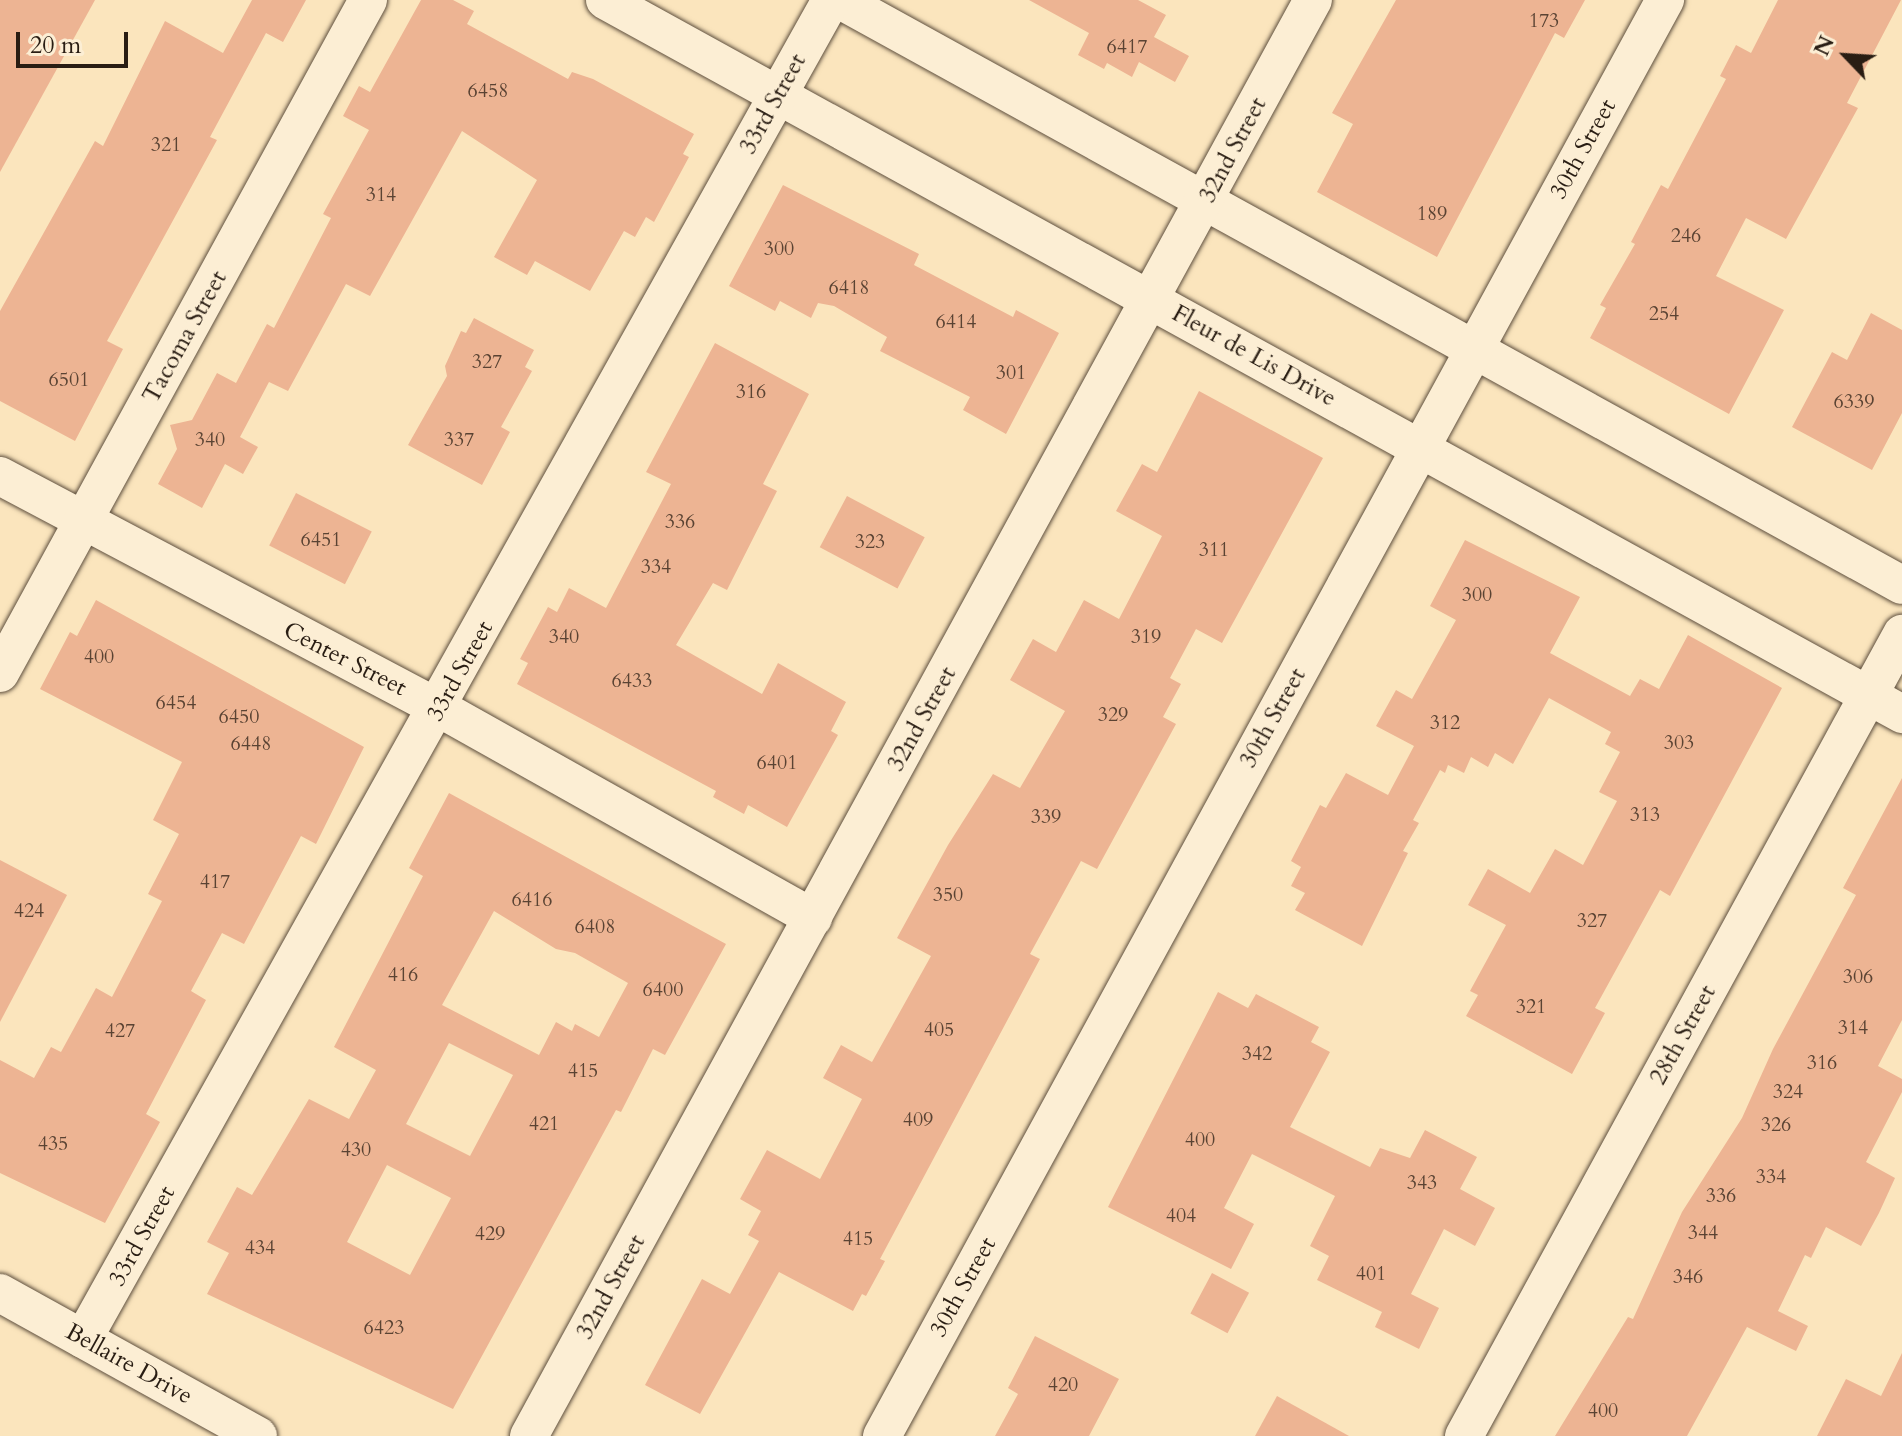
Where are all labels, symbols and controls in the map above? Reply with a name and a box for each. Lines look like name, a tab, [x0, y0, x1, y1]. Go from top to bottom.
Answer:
house number: 173	[1529, 8, 1559, 32]
scale bar	[20, 16, 132, 66]
north arrow	[1806, 16, 1886, 96]
text: 20 m	[30, 29, 81, 62]
text: N	[1807, 31, 1842, 61]
house number: 6417	[1107, 34, 1147, 58]
street label: 33rd Street	[734, 49, 812, 159]
house number: 6458	[468, 78, 508, 102]
street label: 32nd Street	[1193, 92, 1273, 208]
street label: 30th Street	[1544, 94, 1622, 204]
house number: 321	[151, 132, 181, 156]
house number: 314	[366, 182, 396, 206]
house number: 189	[1417, 201, 1447, 225]
house number: 246	[1671, 223, 1701, 247]
house number: 300	[764, 236, 794, 260]
street label: Tacoma Street	[137, 266, 233, 408]
house number: 6418	[829, 275, 869, 299]
street label: Fleur de Lis Drive	[1167, 299, 1341, 413]
house number: 254	[1649, 301, 1679, 325]
house number: 6414	[936, 309, 976, 333]
house number: 327	[472, 349, 502, 373]
house number: 301	[996, 360, 1026, 384]
house number: 6501	[49, 367, 89, 391]
house number: 316	[736, 379, 766, 403]
house number: 6339	[1834, 389, 1874, 413]
house number: 340	[195, 427, 225, 451]
house number: 337	[444, 427, 474, 451]
house number: 336	[665, 509, 695, 533]
house number: 6451	[301, 527, 341, 551]
house number: 323	[855, 529, 885, 553]
house number: 311	[1199, 537, 1229, 561]
house number: 334	[641, 554, 671, 578]
house number: 300	[1462, 582, 1492, 606]
street label: Center Street	[279, 616, 411, 702]
street label: 33rd Street	[421, 616, 499, 726]
house number: 340	[549, 624, 579, 648]
house number: 319	[1131, 624, 1161, 648]
house number: 400	[84, 644, 114, 668]
street label: 32nd Street	[881, 662, 963, 776]
street label: 30th Street	[1234, 663, 1312, 773]
house number: 6433	[612, 668, 652, 692]
house number: 6454	[156, 690, 196, 714]
house number: 329	[1098, 702, 1128, 726]
house number: 6450	[219, 704, 259, 728]
house number: 312	[1430, 710, 1460, 734]
house number: 303	[1664, 730, 1694, 754]
house number: 6448	[231, 731, 271, 755]
house number: 6401	[757, 750, 797, 774]
house number: 313	[1630, 802, 1660, 826]
house number: 339	[1031, 804, 1061, 828]
house number: 417	[200, 869, 230, 893]
house number: 350	[933, 882, 963, 906]
house number: 6416	[512, 887, 552, 911]
house number: 424	[14, 898, 44, 922]
house number: 327	[1577, 908, 1607, 932]
house number: 6408	[575, 914, 615, 938]
house number: 416	[388, 962, 418, 986]
house number: 306	[1843, 964, 1873, 988]
house number: 6400	[643, 977, 683, 1001]
street label: 28th Street	[1644, 980, 1722, 1090]
house number: 321	[1516, 994, 1546, 1018]
house number: 314	[1838, 1015, 1868, 1039]
house number: 405	[924, 1017, 954, 1041]
house number: 427	[105, 1018, 135, 1042]
house number: 342	[1242, 1041, 1272, 1065]
house number: 316	[1807, 1050, 1837, 1074]
house number: 415	[568, 1058, 598, 1082]
house number: 324	[1773, 1079, 1803, 1103]
house number: 409	[903, 1107, 933, 1131]
house number: 421	[529, 1111, 559, 1135]
house number: 326	[1761, 1112, 1791, 1136]
house number: 400	[1185, 1127, 1215, 1151]
house number: 435	[38, 1131, 68, 1155]
house number: 430	[341, 1137, 371, 1161]
house number: 334	[1756, 1164, 1786, 1188]
house number: 343	[1407, 1170, 1437, 1194]
street label: 33rd Street	[103, 1181, 181, 1291]
house number: 336	[1706, 1183, 1736, 1207]
house number: 404	[1166, 1203, 1196, 1227]
house number: 344	[1688, 1220, 1718, 1244]
house number: 429	[475, 1221, 505, 1245]
house number: 415	[843, 1226, 873, 1250]
street label: 32nd Street	[570, 1230, 652, 1344]
street label: 30th Street	[924, 1232, 1002, 1342]
house number: 434	[245, 1235, 275, 1259]
house number: 401	[1356, 1261, 1386, 1285]
house number: 346	[1673, 1264, 1703, 1288]
house number: 6423	[364, 1315, 404, 1339]
street label: Bellaire Drive	[60, 1317, 198, 1411]
house number: 420	[1048, 1372, 1078, 1396]
house number: 400	[1588, 1398, 1618, 1422]

